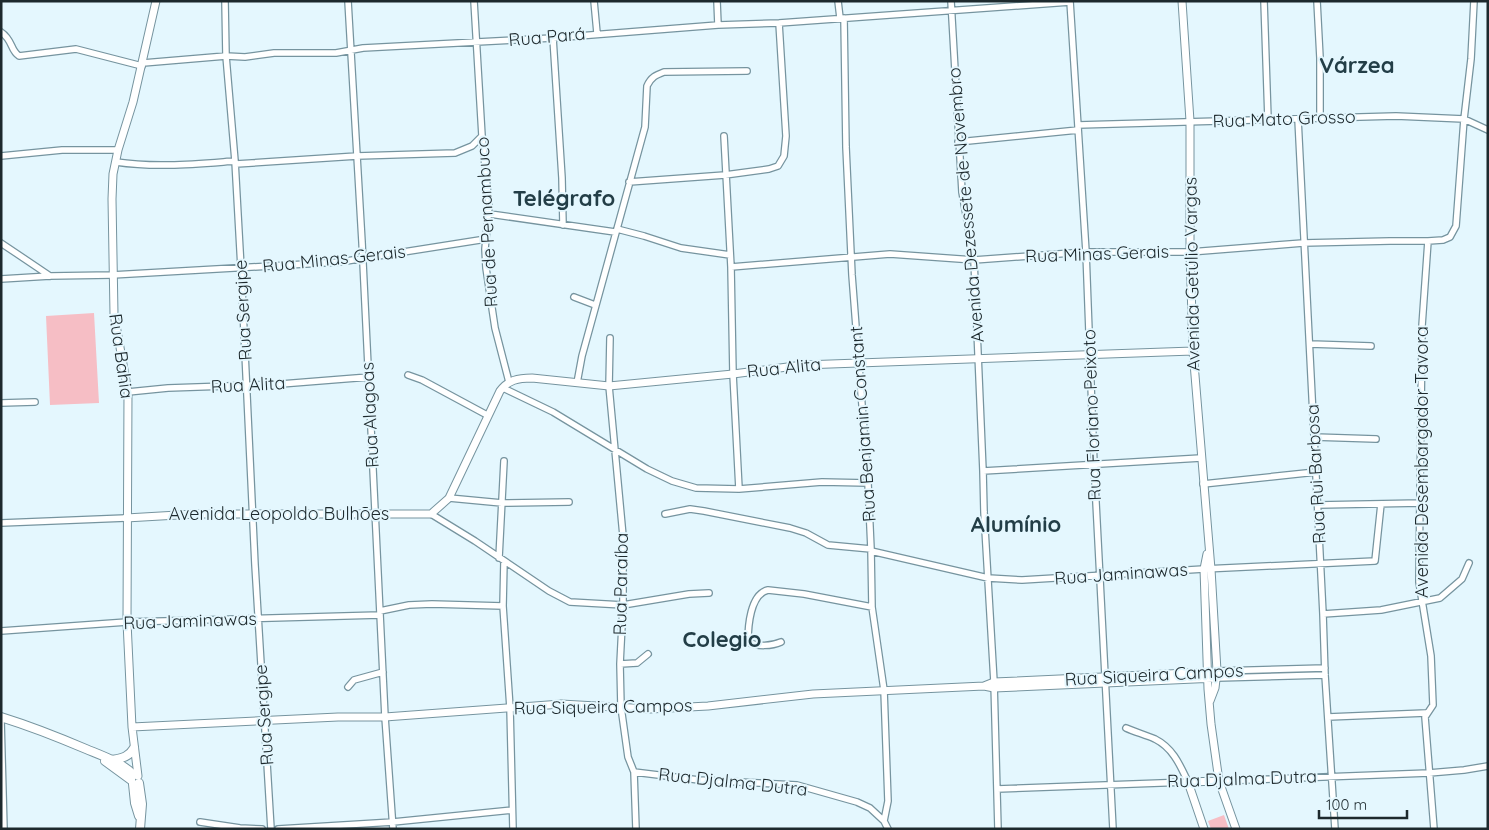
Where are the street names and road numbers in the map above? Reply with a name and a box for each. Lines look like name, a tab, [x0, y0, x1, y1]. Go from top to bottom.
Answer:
street label: Rua Pará	[508, 22, 586, 51]
street label: Avenida Dezessete de Novembro	[942, 67, 989, 344]
street label: Rua Mato Grosso	[1212, 105, 1356, 132]
street label: Rua de Pernambuco	[471, 136, 502, 308]
street label: Avenida Getúlio Vargas	[1178, 177, 1205, 371]
street label: Rua Minas Gerais	[1025, 239, 1169, 268]
street label: Rua Minas Gerais	[261, 240, 407, 277]
street label: Rua Sergipe	[228, 259, 257, 361]
street label: Rua Bahia	[104, 312, 139, 400]
street label: Rua Benjamin Constant	[844, 325, 881, 523]
street label: Avenida Desembargador Tavora	[1410, 326, 1433, 598]
street label: Rua Floriano Peixoto	[1077, 329, 1106, 501]
street label: Rua Alita	[746, 352, 822, 383]
street label: Rua Alagoas	[355, 362, 384, 468]
street label: Rua Alita	[210, 371, 286, 398]
street label: Rua Rui Barbosa	[1300, 404, 1331, 544]
street label: Avenida Leopoldo Bulhões	[169, 502, 389, 525]
street label: Rua Paraíba	[608, 532, 633, 636]
street label: Rua Jaminawas	[1054, 557, 1188, 590]
street label: Rua Jaminawas	[123, 607, 257, 634]
street label: Rua Siqueira Campos	[1064, 658, 1244, 691]
street label: Rua Sergipe	[249, 664, 278, 766]
street label: Rua Siqueira Campos	[513, 693, 693, 720]
street label: Rua Djalma Dutra	[657, 762, 809, 801]
street label: Rua Djalma Dutra	[1167, 764, 1317, 793]

